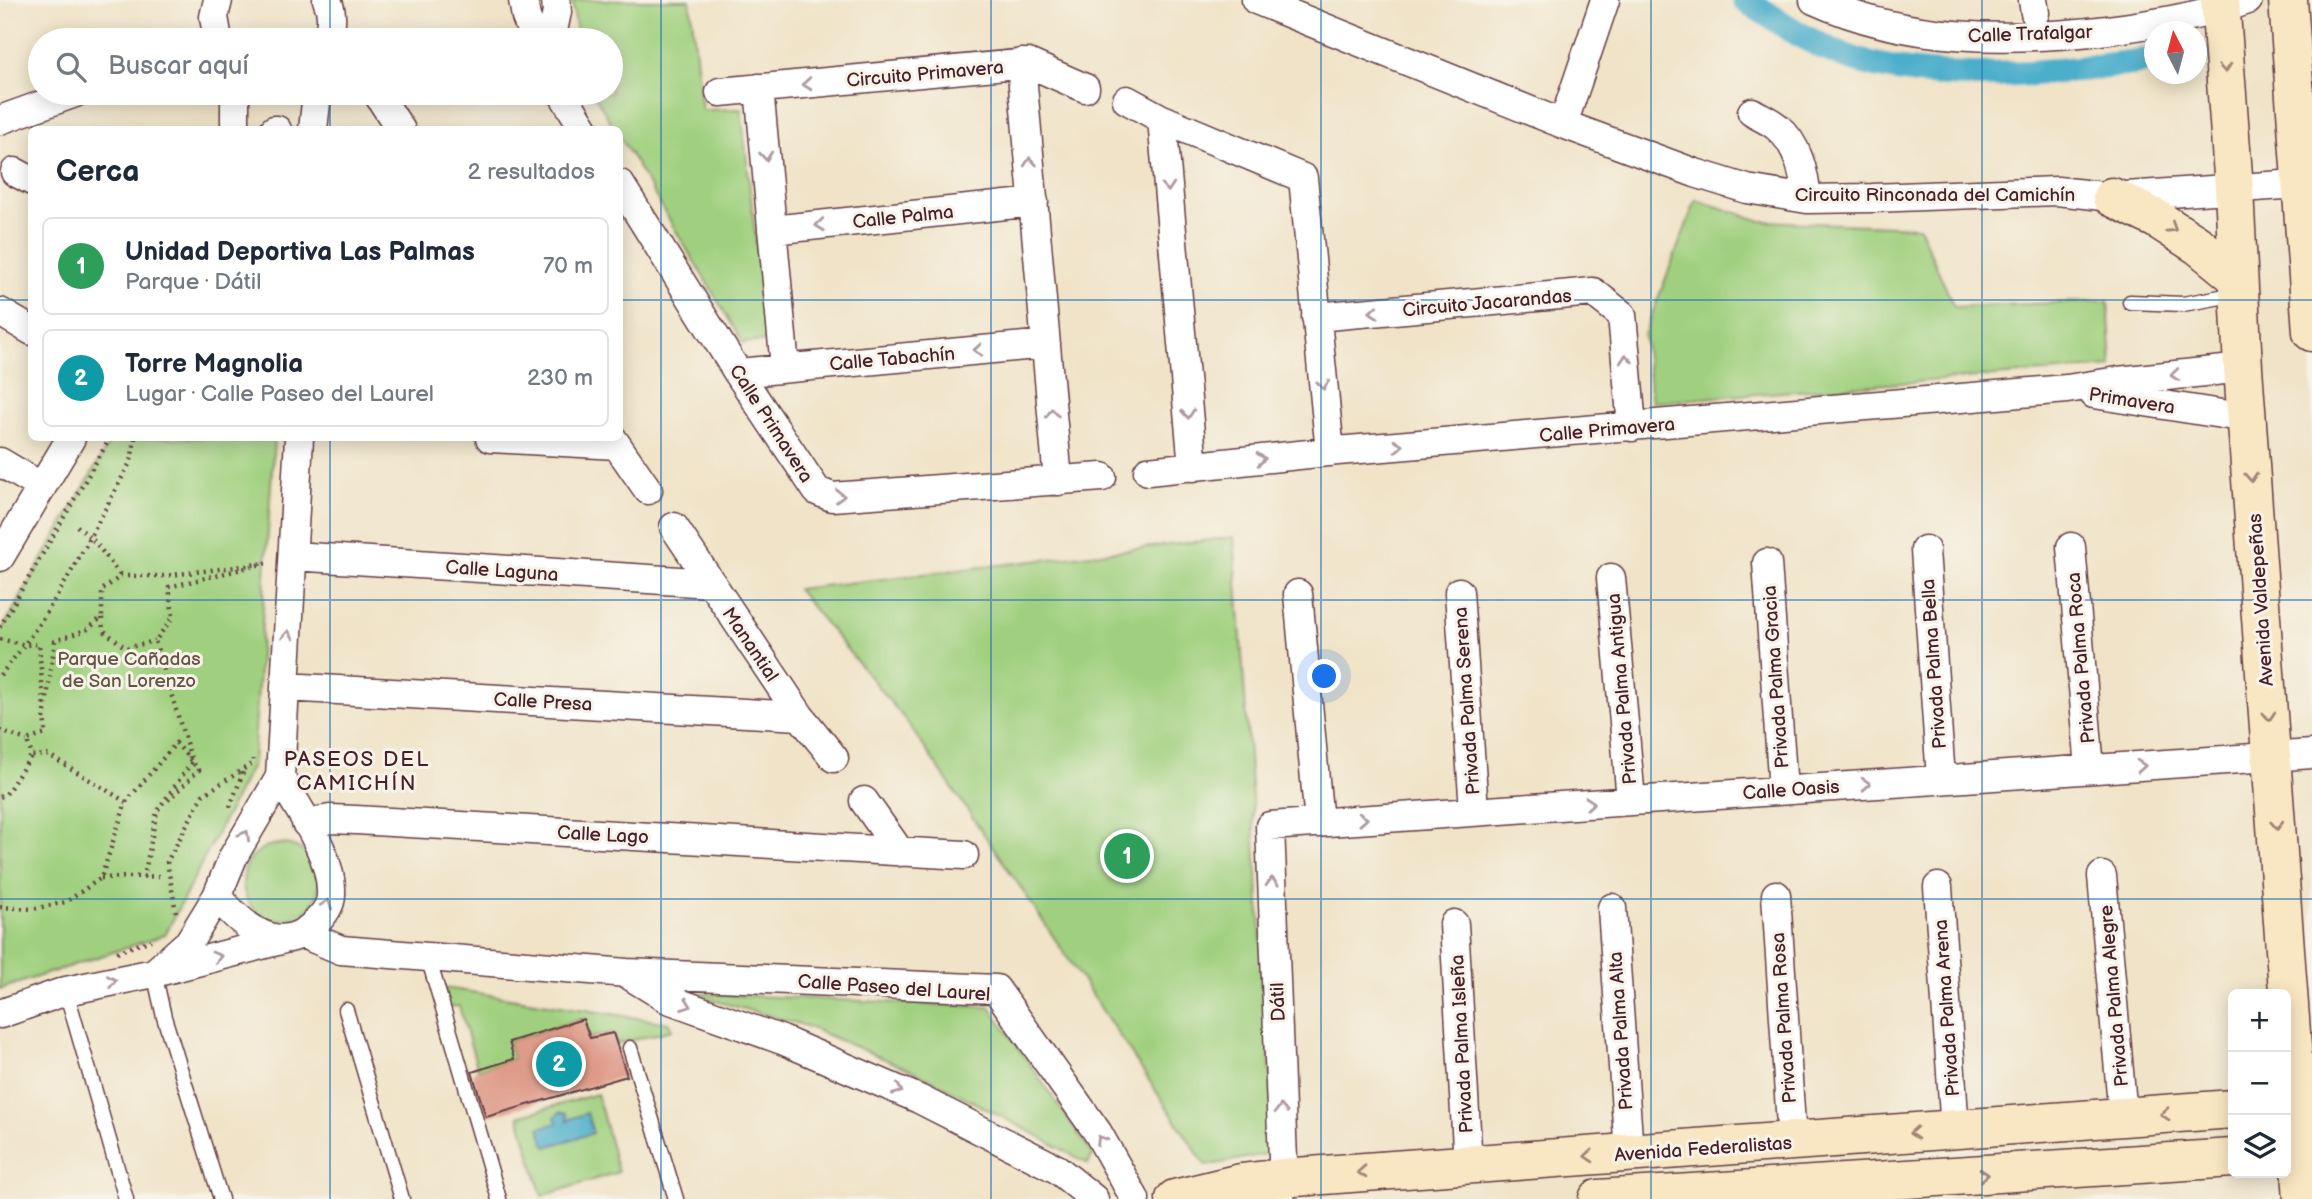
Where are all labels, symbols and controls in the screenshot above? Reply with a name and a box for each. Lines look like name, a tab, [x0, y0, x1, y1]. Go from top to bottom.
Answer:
street label: Calle Trafalgar	[1967, 21, 2094, 48]
north arrow	[2144, 21, 2207, 84]
search box	[28, 28, 623, 105]
icon: search	[52, 48, 90, 86]
text: Buscar aquí	[108, 51, 249, 82]
street label: Circuito Primavera	[845, 56, 1005, 93]
one-way arrow	[2217, 63, 2232, 74]
one-way arrow	[801, 76, 812, 91]
one-way arrow	[758, 151, 773, 162]
text: Cerca	[56, 154, 139, 190]
one-way arrow	[1023, 156, 1038, 167]
text: 2 resultados	[467, 158, 595, 186]
one-way arrow	[1160, 182, 1175, 193]
street label: Circuito Rinconada del Camichín	[1795, 184, 2075, 207]
street label: Calle Palma	[851, 201, 955, 234]
one-way arrow	[814, 217, 826, 232]
one-way arrow	[2164, 220, 2177, 233]
text: Unidad Deportiva Las Palmas	[125, 237, 475, 268]
text: 1	[76, 252, 86, 280]
text: 70 m	[543, 252, 593, 280]
text: Parque · Dátil	[125, 268, 261, 296]
street label: Circuito Jacarandas	[1401, 285, 1573, 322]
one-way arrow	[1368, 304, 1379, 319]
street label: Calle Tabachín	[828, 343, 956, 376]
one-way arrow	[972, 343, 984, 358]
text: Torre Magnolia	[125, 349, 303, 380]
one-way arrow	[1619, 353, 1634, 364]
street label: Calle Primavera	[724, 360, 817, 487]
text: 2	[74, 364, 88, 392]
text: 230 m	[527, 364, 593, 392]
one-way arrow	[2169, 368, 2181, 383]
text: Lugar · Calle Paseo del Laurel	[125, 380, 434, 408]
one-way arrow	[1315, 380, 1330, 391]
street label: Primavera	[2087, 383, 2177, 420]
one-way arrow	[1045, 407, 1060, 418]
one-way arrow	[1181, 408, 1196, 419]
street label: Calle Primavera	[1538, 413, 1676, 448]
one-way arrow	[1393, 439, 1404, 454]
one-way arrow	[1255, 452, 1267, 467]
one-way arrow	[2243, 472, 2258, 483]
one-way arrow	[835, 488, 846, 504]
street label: Avenida Valdepeñas	[2244, 513, 2279, 687]
street label: Calle Laguna	[445, 556, 559, 587]
street label: Privada Palma Roca	[2063, 571, 2100, 745]
street label: Privada Palma Bella	[1917, 578, 1952, 750]
street label: Privada Palma Gracia	[1759, 585, 1794, 769]
street label: Privada Palma Antigua	[1603, 592, 1642, 785]
street label: Manantial	[717, 603, 783, 686]
street label: Privada Palma Serena	[1449, 606, 1486, 796]
one-way arrow	[281, 629, 296, 640]
park label: Parque Cañadas de San Lorenzo	[57, 648, 201, 693]
your location	[1307, 659, 1341, 693]
street label: Calle Presa	[493, 688, 593, 717]
one-way arrow	[2261, 710, 2276, 721]
district label: PASEOS DEL CAMICHÍN	[284, 747, 430, 796]
one-way arrow	[2136, 758, 2147, 773]
street label: Calle Oasis	[1742, 776, 1840, 805]
one-way arrow	[1860, 777, 1871, 792]
one-way arrow	[1584, 796, 1595, 811]
one-way arrow	[1358, 812, 1369, 827]
one-way arrow	[2269, 820, 2284, 831]
street label: Calle Lago	[556, 822, 649, 849]
one-way arrow	[237, 830, 250, 842]
pin: 1	[1104, 830, 1150, 882]
one-way arrow	[1265, 876, 1280, 887]
one-way arrow	[319, 898, 333, 911]
street label: Privada Palma Alegre	[2095, 904, 2134, 1088]
street label: Privada Palma Arena	[1930, 918, 1965, 1097]
street label: Privada Palma Rosa	[1767, 932, 1802, 1104]
one-way arrow	[211, 950, 223, 965]
street label: Privada Palma Alta	[1604, 951, 1639, 1111]
street label: Privada Palma Isleña	[1446, 954, 1479, 1134]
street label: Calle Paseo del Laurel	[797, 970, 991, 1007]
one-way arrow	[106, 975, 118, 990]
street label: Dátil	[1266, 982, 1291, 1022]
map controls	[2228, 989, 2291, 1178]
button: +	[2228, 989, 2291, 1052]
one-way arrow	[680, 997, 692, 1011]
pin: 2	[536, 1038, 582, 1090]
button: −	[2228, 1052, 2291, 1115]
one-way arrow	[891, 1081, 903, 1095]
one-way arrow	[1274, 1104, 1289, 1115]
one-way arrow	[2159, 1106, 2170, 1121]
button: layers	[2228, 1115, 2291, 1178]
one-way arrow	[1908, 1125, 1919, 1140]
street label: Avenida Federalistas	[1613, 1132, 1793, 1167]
one-way arrow	[1096, 1134, 1109, 1147]
one-way arrow	[1583, 1148, 1594, 1163]
one-way arrow	[1356, 1164, 1367, 1179]
one-way arrow	[1979, 1167, 1990, 1182]

